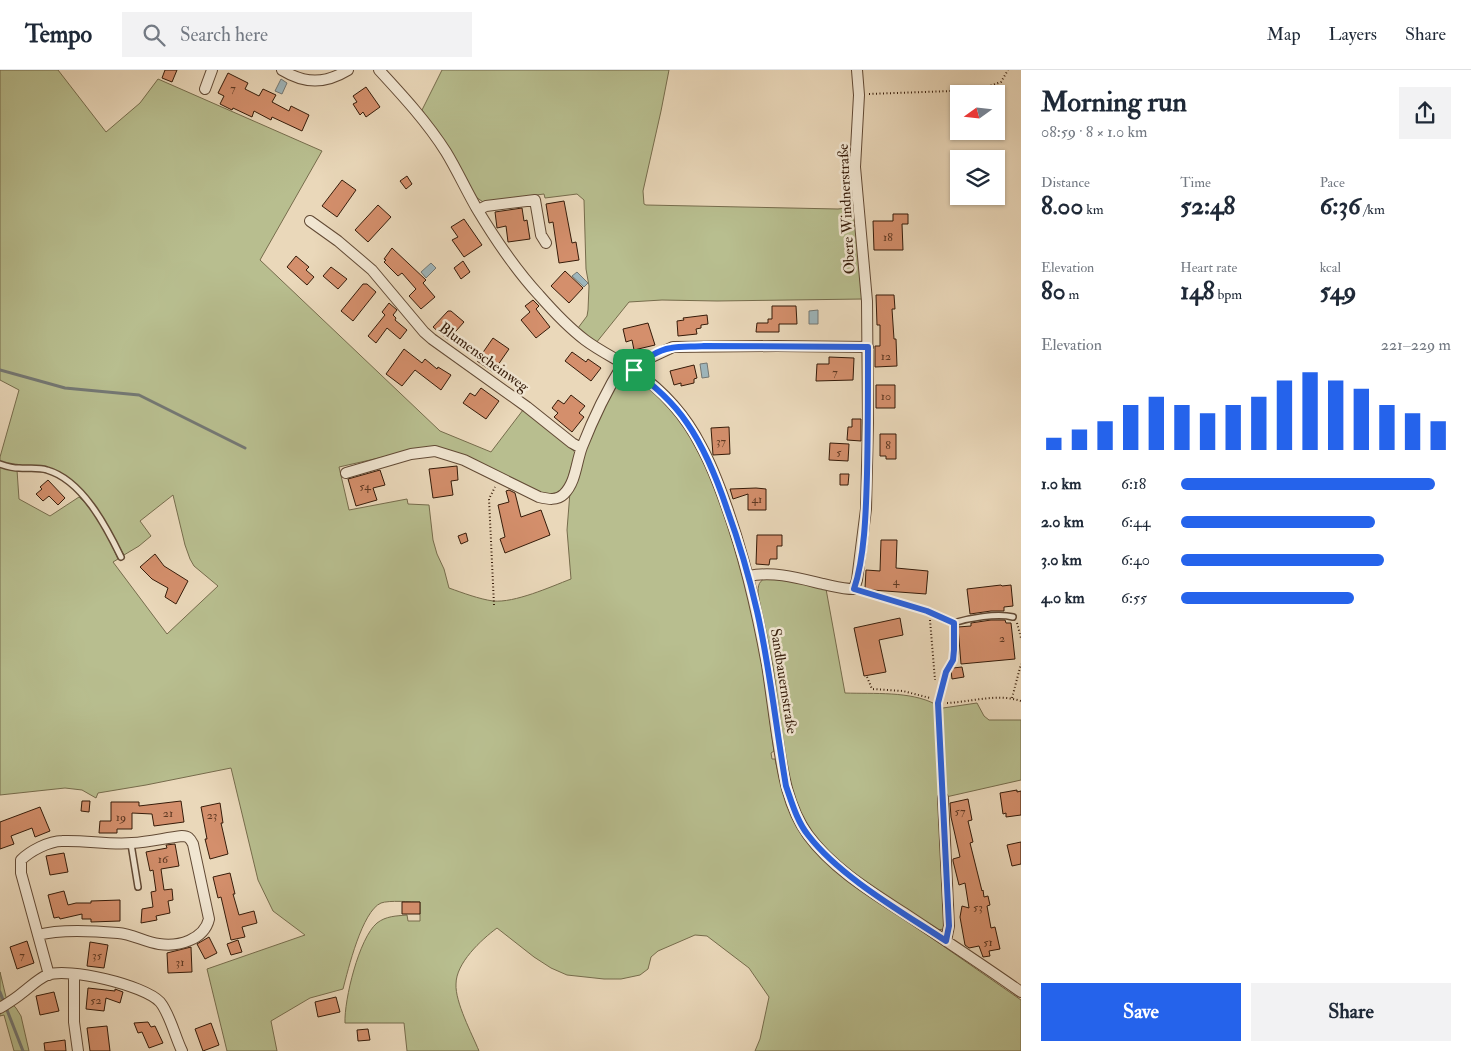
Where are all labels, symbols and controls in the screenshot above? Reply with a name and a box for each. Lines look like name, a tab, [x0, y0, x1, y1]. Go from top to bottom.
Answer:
search box	[122, 12, 472, 57]
text: Tempo	[25, 19, 92, 50]
icon: search	[140, 21, 168, 49]
text: Search here	[180, 23, 268, 47]
text: Map	[1267, 23, 1301, 46]
text: Layers	[1329, 23, 1377, 46]
text: Share	[1405, 23, 1446, 46]
house number: 7	[230, 81, 236, 96]
north arrow	[950, 85, 1005, 140]
map controls	[950, 85, 1005, 205]
text: Morning run	[1041, 85, 1187, 120]
button: share	[1399, 87, 1451, 139]
text: 08:59 · 8 × 1.0 km	[1041, 122, 1147, 142]
street label: Obere Windnerstraße	[834, 143, 859, 275]
button: layers	[950, 150, 1005, 205]
text: Distance	[1041, 174, 1090, 191]
text: Time	[1180, 174, 1211, 191]
text: Pace	[1320, 174, 1345, 191]
text: 8.00	[1041, 191, 1083, 222]
text: 52:48	[1180, 191, 1235, 222]
text: 6:36	[1320, 191, 1361, 222]
text: km	[1083, 201, 1104, 218]
text: /km	[1361, 201, 1385, 218]
house number: 18	[883, 230, 893, 245]
text: Elevation	[1041, 259, 1094, 276]
text: Heart rate	[1180, 259, 1237, 276]
text: kcal	[1320, 259, 1341, 276]
text: 80	[1041, 276, 1066, 307]
text: 148	[1180, 276, 1214, 307]
text: 549	[1320, 276, 1356, 307]
text: m	[1066, 286, 1079, 303]
text: bpm	[1214, 286, 1242, 303]
street label: Blumenscheinweg	[435, 318, 533, 397]
text: Elevation	[1041, 335, 1102, 355]
text: 221–229 m	[1381, 335, 1451, 355]
pin	[613, 349, 655, 391]
house number: 12	[881, 349, 891, 364]
icon: arrive	[620, 356, 648, 384]
house number: 7	[832, 365, 838, 380]
house number: 10	[881, 389, 891, 404]
house number: 37	[716, 434, 727, 449]
house number: 8	[885, 438, 891, 453]
house number: 5	[836, 445, 842, 460]
text: 1.0 km	[1041, 474, 1081, 494]
text: 6:18	[1121, 474, 1146, 494]
house number: 54	[359, 479, 371, 494]
house number: 41	[752, 492, 762, 507]
text: 2.0 km	[1041, 512, 1084, 532]
text: 6:44	[1121, 512, 1150, 532]
text: 3.0 km	[1041, 550, 1082, 570]
text: 6:40	[1121, 550, 1150, 570]
house number: 4	[893, 574, 900, 589]
text: 4.0 km	[1041, 588, 1085, 608]
text: 6:55	[1121, 588, 1147, 608]
street label: Sandbauernstraße	[766, 627, 801, 735]
house number: 2	[999, 631, 1005, 646]
house number: 57	[955, 804, 966, 819]
house number: 21	[163, 806, 173, 821]
house number: 23	[207, 808, 217, 823]
house number: 19	[116, 810, 126, 825]
house number: 16	[158, 852, 169, 867]
house number: 53	[973, 900, 983, 915]
house number: 51	[983, 935, 993, 950]
house number: 7	[19, 948, 25, 963]
house number: 35	[92, 948, 103, 963]
house number: 31	[176, 955, 184, 970]
button: Save	[1041, 983, 1241, 1041]
button: Share	[1251, 983, 1451, 1041]
house number: 52	[90, 993, 102, 1008]

